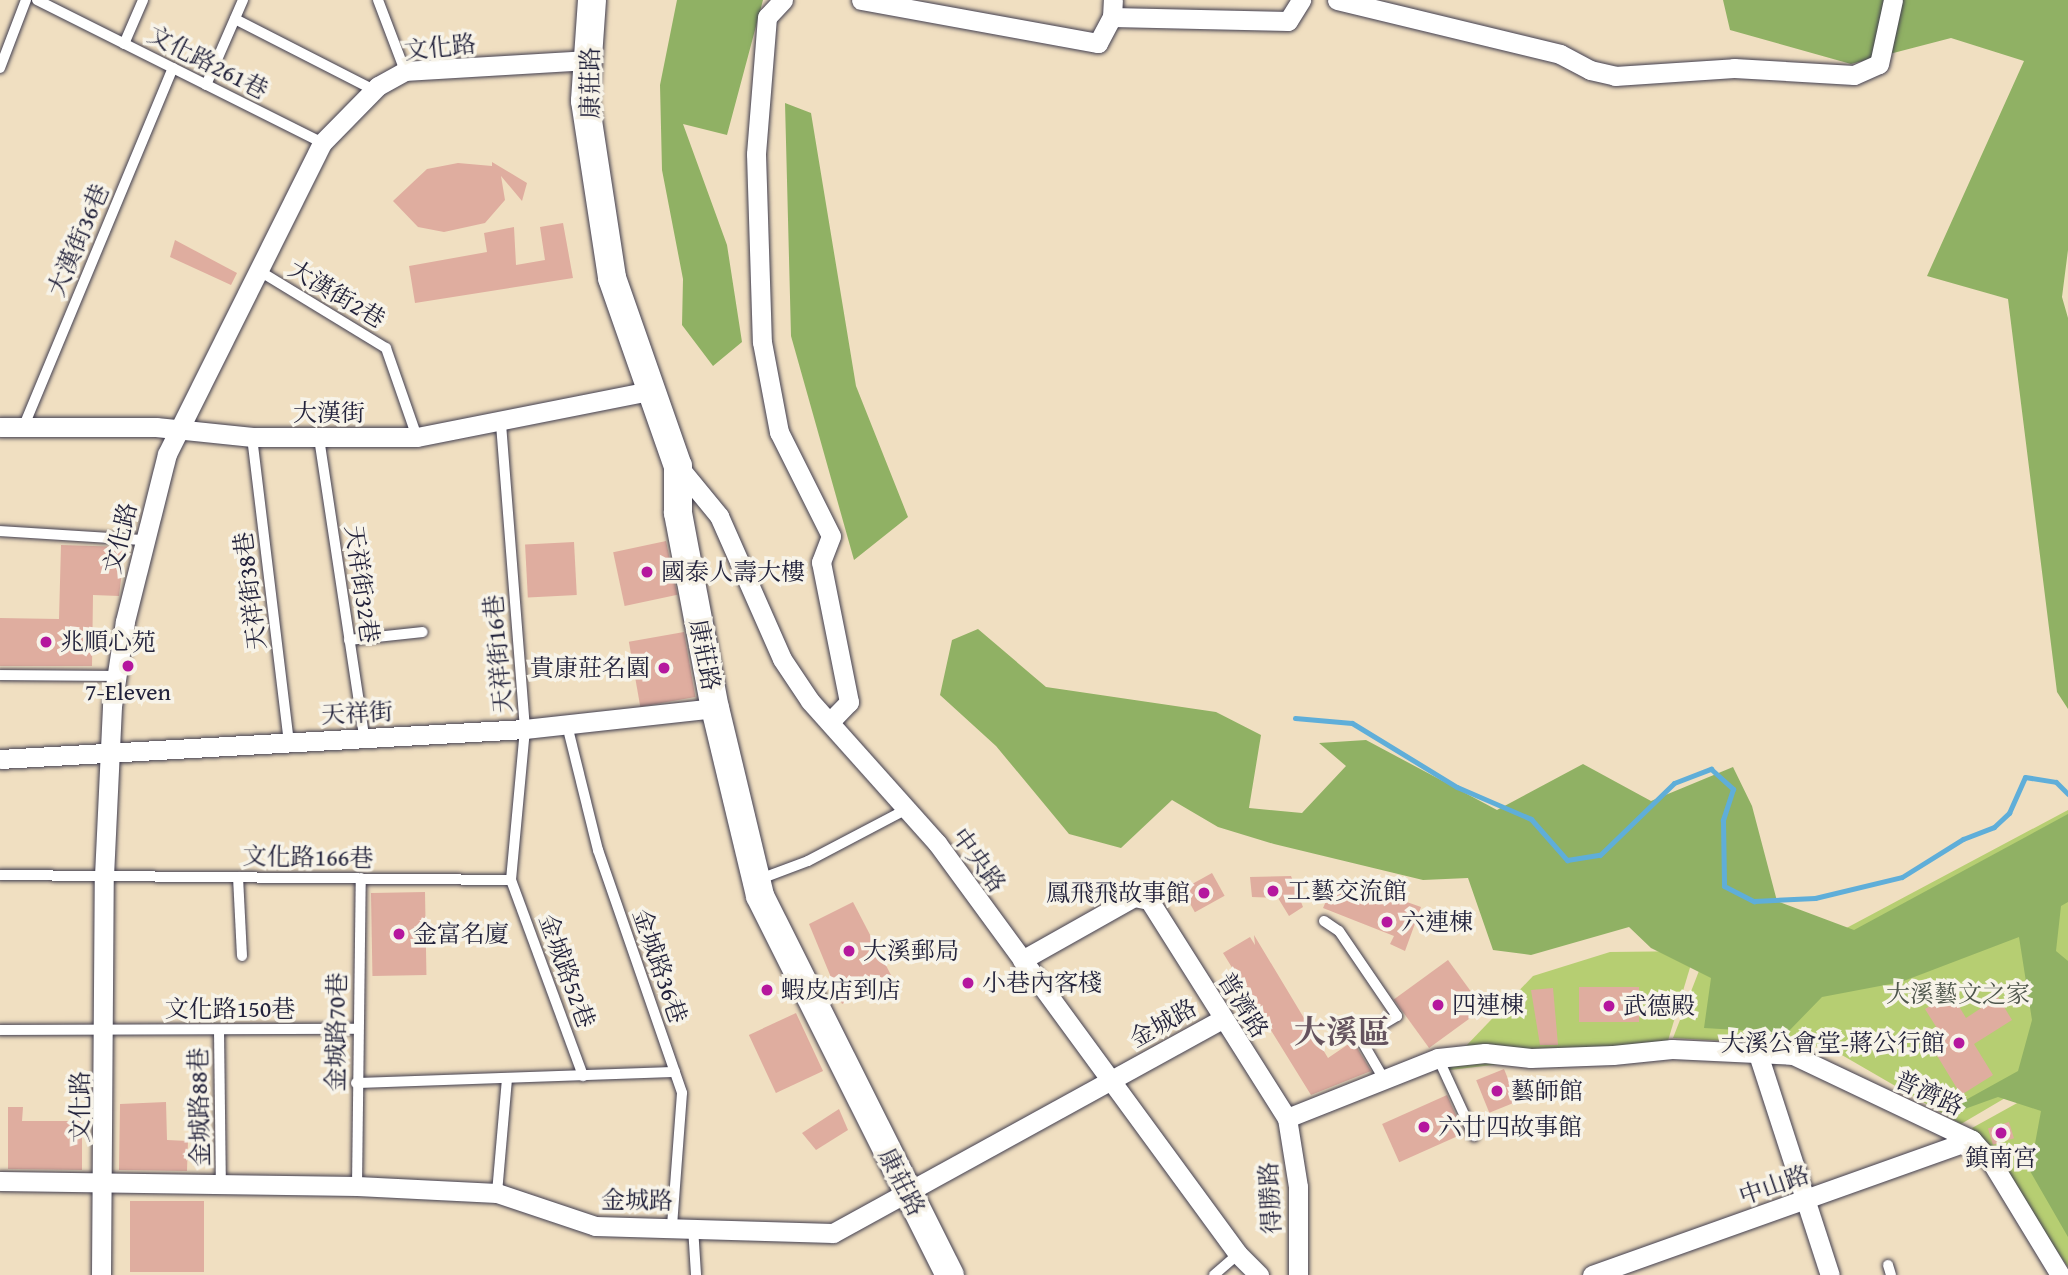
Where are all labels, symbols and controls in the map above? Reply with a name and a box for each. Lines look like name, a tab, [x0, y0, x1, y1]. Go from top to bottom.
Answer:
street label: 文化路261巷	[143, 20, 273, 104]
street label: 文化路	[403, 29, 477, 65]
street label: 康莊路	[576, 47, 604, 119]
street label: 大漢街36巷	[41, 180, 115, 300]
street label: 大漢街2巷	[283, 254, 391, 334]
street label: 大漢街	[293, 399, 365, 427]
street label: 文化路	[97, 500, 143, 576]
street label: 天祥街32巷	[339, 523, 385, 645]
street label: 天祥街38巷	[228, 530, 272, 652]
place label: 國泰人壽大樓	[661, 558, 805, 586]
marker: 國泰人壽大樓	[639, 564, 655, 580]
street label: 天祥街16巷	[478, 593, 518, 715]
street label: 康莊路	[684, 617, 726, 693]
place label: 兆順心苑	[60, 628, 156, 656]
marker: 兆順心苑	[38, 634, 54, 650]
place label: 貴康莊名園	[530, 654, 650, 682]
marker: 7-Eleven	[120, 658, 136, 674]
marker: 貴康莊名園	[656, 660, 672, 676]
place label: 7-Eleven	[85, 678, 171, 706]
street label: 天祥街	[320, 697, 394, 729]
street label: 中央路	[946, 822, 1012, 898]
street label: 文化路166巷	[242, 841, 374, 873]
place label: 工藝交流館	[1287, 877, 1407, 905]
place label: 鳳飛飛故事館	[1046, 879, 1190, 907]
marker: 工藝交流館	[1265, 883, 1281, 899]
marker: 鳳飛飛故事館	[1196, 885, 1212, 901]
street label: 金城路36巷	[627, 905, 693, 1027]
place label: 六連棟	[1401, 908, 1473, 936]
street label: 金城路52巷	[533, 910, 601, 1032]
marker: 六連棟	[1379, 914, 1395, 930]
place label: 金富名廈	[413, 920, 509, 948]
marker: 金富名廈	[391, 926, 407, 942]
place label: 大溪郵局	[863, 937, 959, 965]
marker: 大溪郵局	[841, 943, 857, 959]
street label: 普濟路	[1212, 967, 1274, 1043]
place label: 小巷內客棧	[982, 969, 1102, 997]
street label: 金城路70巷	[321, 972, 351, 1092]
marker: 小巷內客棧	[960, 975, 976, 991]
place label: 蝦皮店到店	[781, 976, 901, 1004]
park label: 大溪藝文之家	[1886, 980, 2030, 1008]
marker: 蝦皮店到店	[759, 982, 775, 998]
place label: 四連棟	[1452, 991, 1524, 1019]
place label: 武德殿	[1623, 992, 1695, 1020]
street label: 金城路	[1125, 993, 1201, 1053]
street label: 文化路150巷	[165, 995, 295, 1023]
marker: 四連棟	[1430, 997, 1446, 1013]
marker: 武德殿	[1601, 998, 1617, 1014]
district label: 大溪區	[1294, 1013, 1390, 1051]
place label: 大溪公會堂-蔣公行館	[1721, 1029, 1945, 1057]
marker: 大溪公會堂-蔣公行館	[1951, 1035, 1967, 1051]
street label: 金城路88巷	[184, 1047, 214, 1167]
street label: 普濟路	[1890, 1065, 1968, 1121]
street label: 文化路	[66, 1071, 94, 1143]
place label: 藝師館	[1511, 1077, 1583, 1105]
marker: 藝師館	[1489, 1083, 1505, 1099]
place label: 六廿四故事館	[1438, 1113, 1582, 1141]
marker: 六廿四故事館	[1416, 1119, 1432, 1135]
marker: 鎮南宮	[1993, 1125, 2009, 1141]
street label: 康莊路	[873, 1143, 931, 1221]
place label: 鎮南宮	[1965, 1144, 2037, 1172]
street label: 中山路	[1735, 1160, 1813, 1210]
street label: 得勝路	[1254, 1161, 1286, 1235]
street label: 金城路	[601, 1185, 673, 1215]

